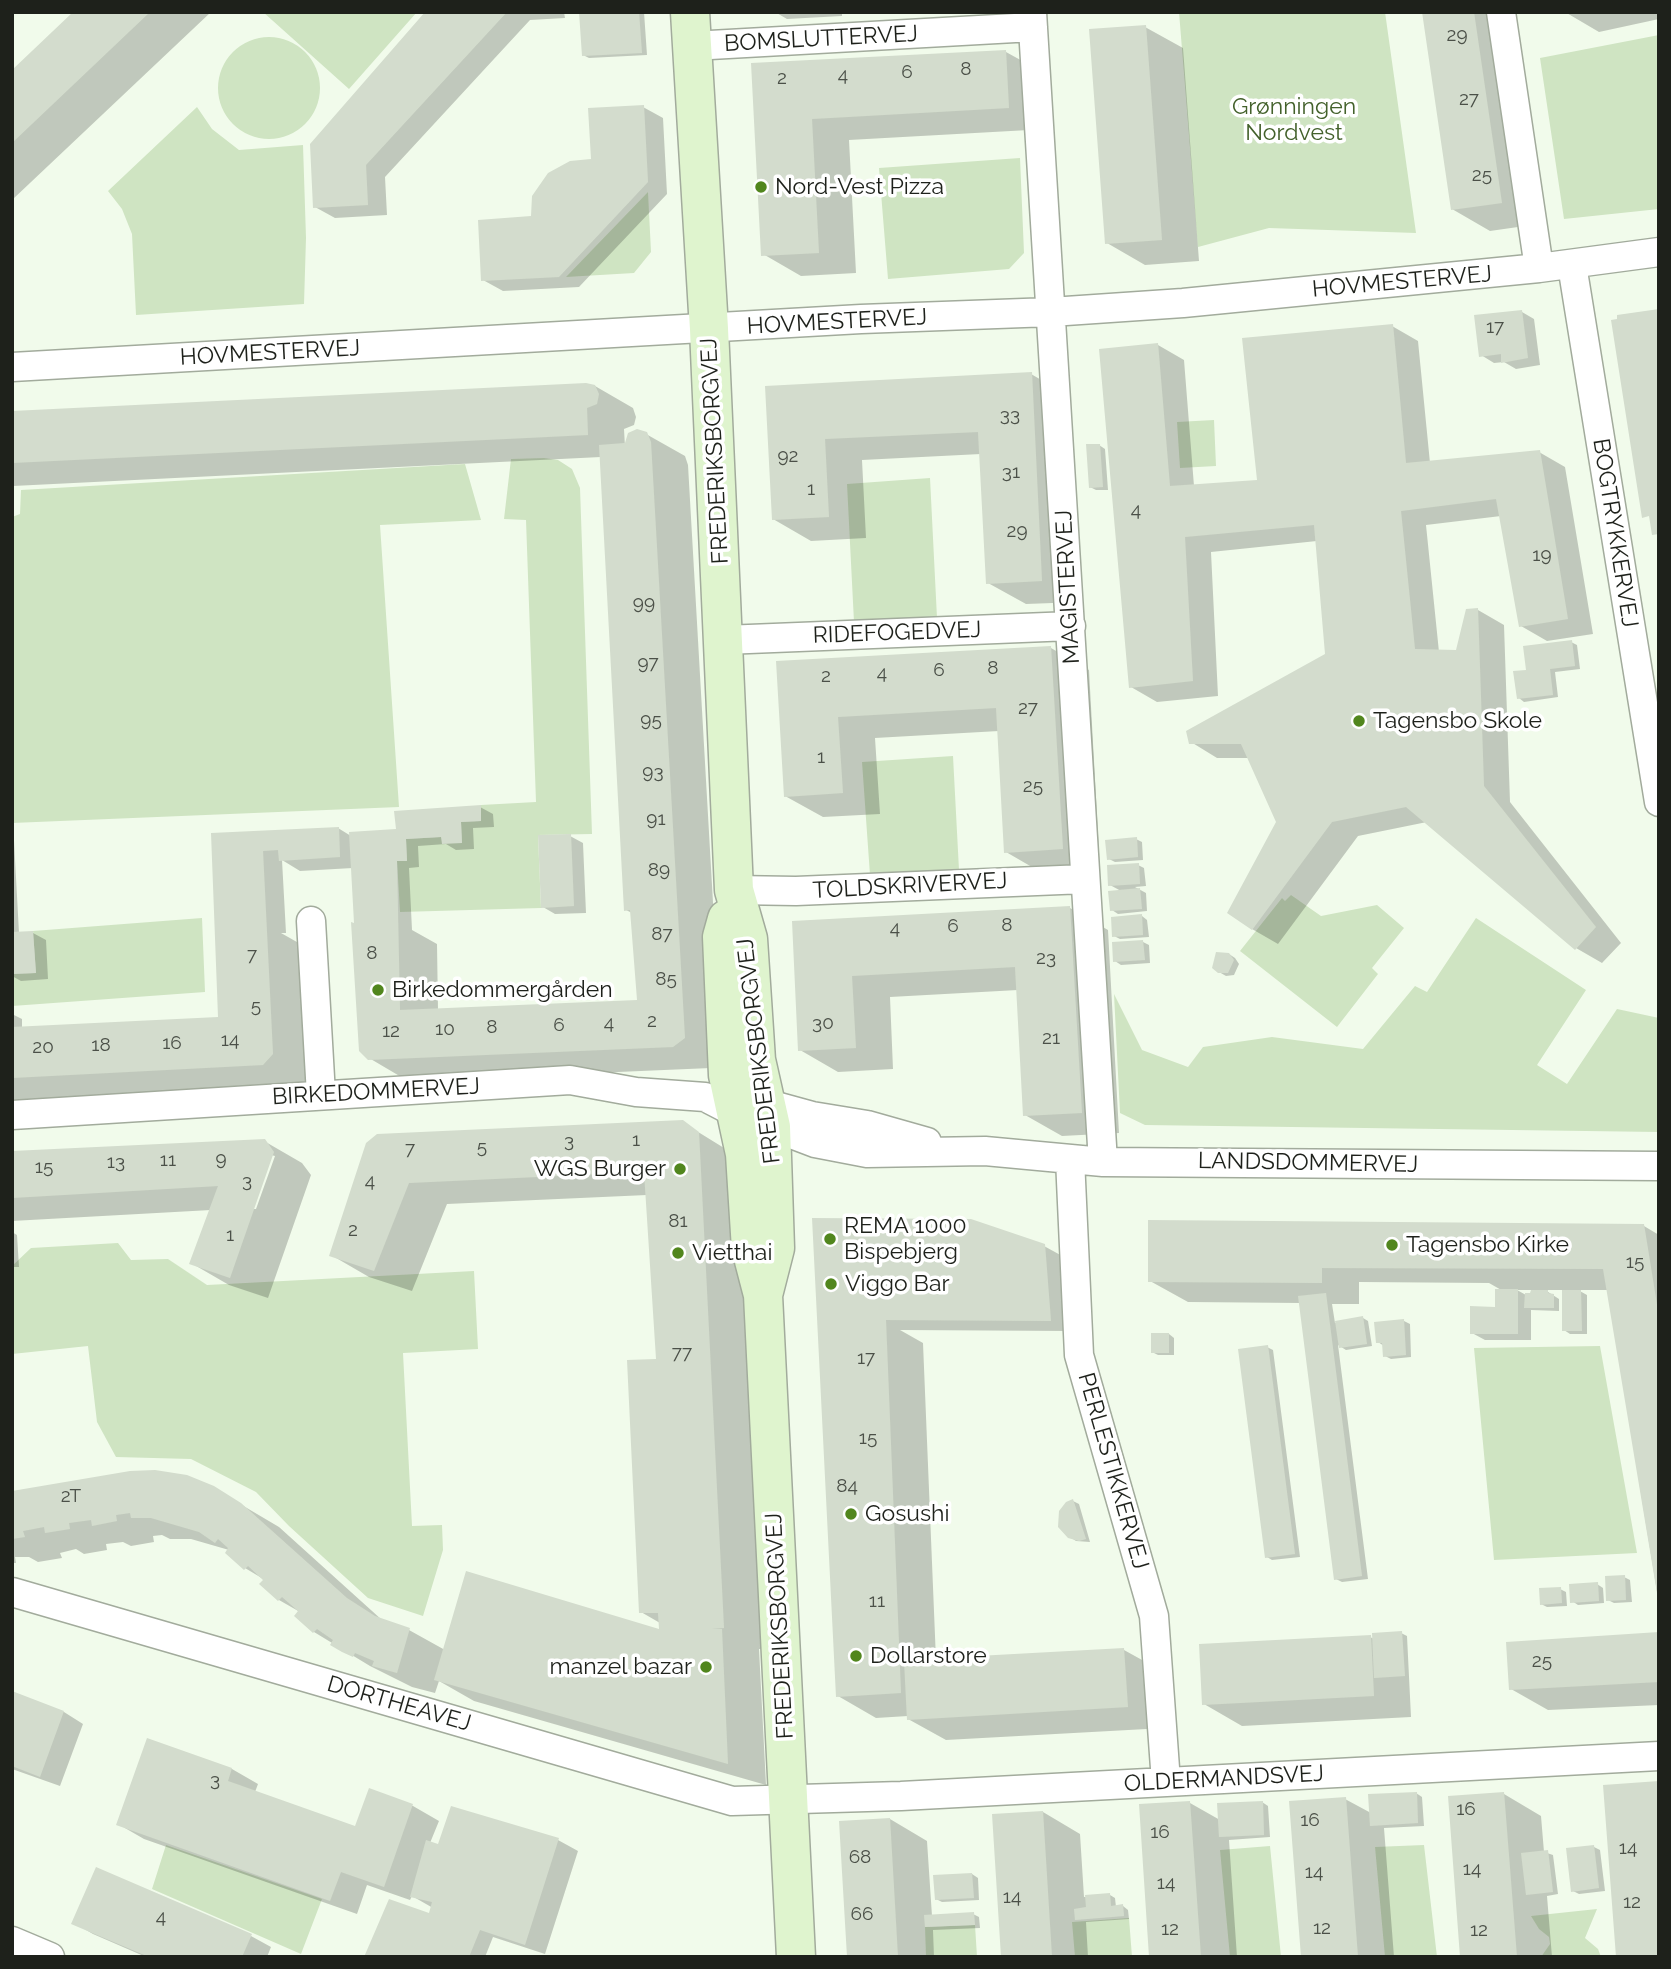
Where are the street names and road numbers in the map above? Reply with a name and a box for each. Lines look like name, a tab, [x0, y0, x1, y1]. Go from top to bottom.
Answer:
street label: BOMSLUTTERVEJ	[723, 20, 919, 58]
street label: HOVMESTERVEJ	[1311, 260, 1493, 304]
street label: HOVMESTERVEJ	[746, 303, 928, 341]
street label: HOVMESTERVEJ	[179, 334, 361, 372]
street label: FREDERIKSBORGVEJ	[695, 337, 735, 565]
street label: BOGTRYKKERVEJ	[1586, 437, 1644, 629]
street label: MAGISTERVEJ	[1050, 509, 1086, 665]
street label: RIDEFOGEDVEJ	[812, 616, 982, 650]
street label: TOLDSKRIVERVEJ	[812, 867, 1008, 905]
street label: FREDERIKSBORGVEJ	[731, 937, 787, 1165]
street label: BIRKEDOMMERVEJ	[271, 1073, 481, 1111]
street label: LANDSDOMMERVEJ	[1198, 1147, 1418, 1179]
street label: PERLESTIKKERVEJ	[1072, 1370, 1154, 1572]
street label: FREDERIKSBORGVEJ	[760, 1512, 800, 1740]
street label: DORTHEAVEJ	[324, 1670, 474, 1738]
street label: OLDERMANDSVEJ	[1123, 1760, 1325, 1798]

